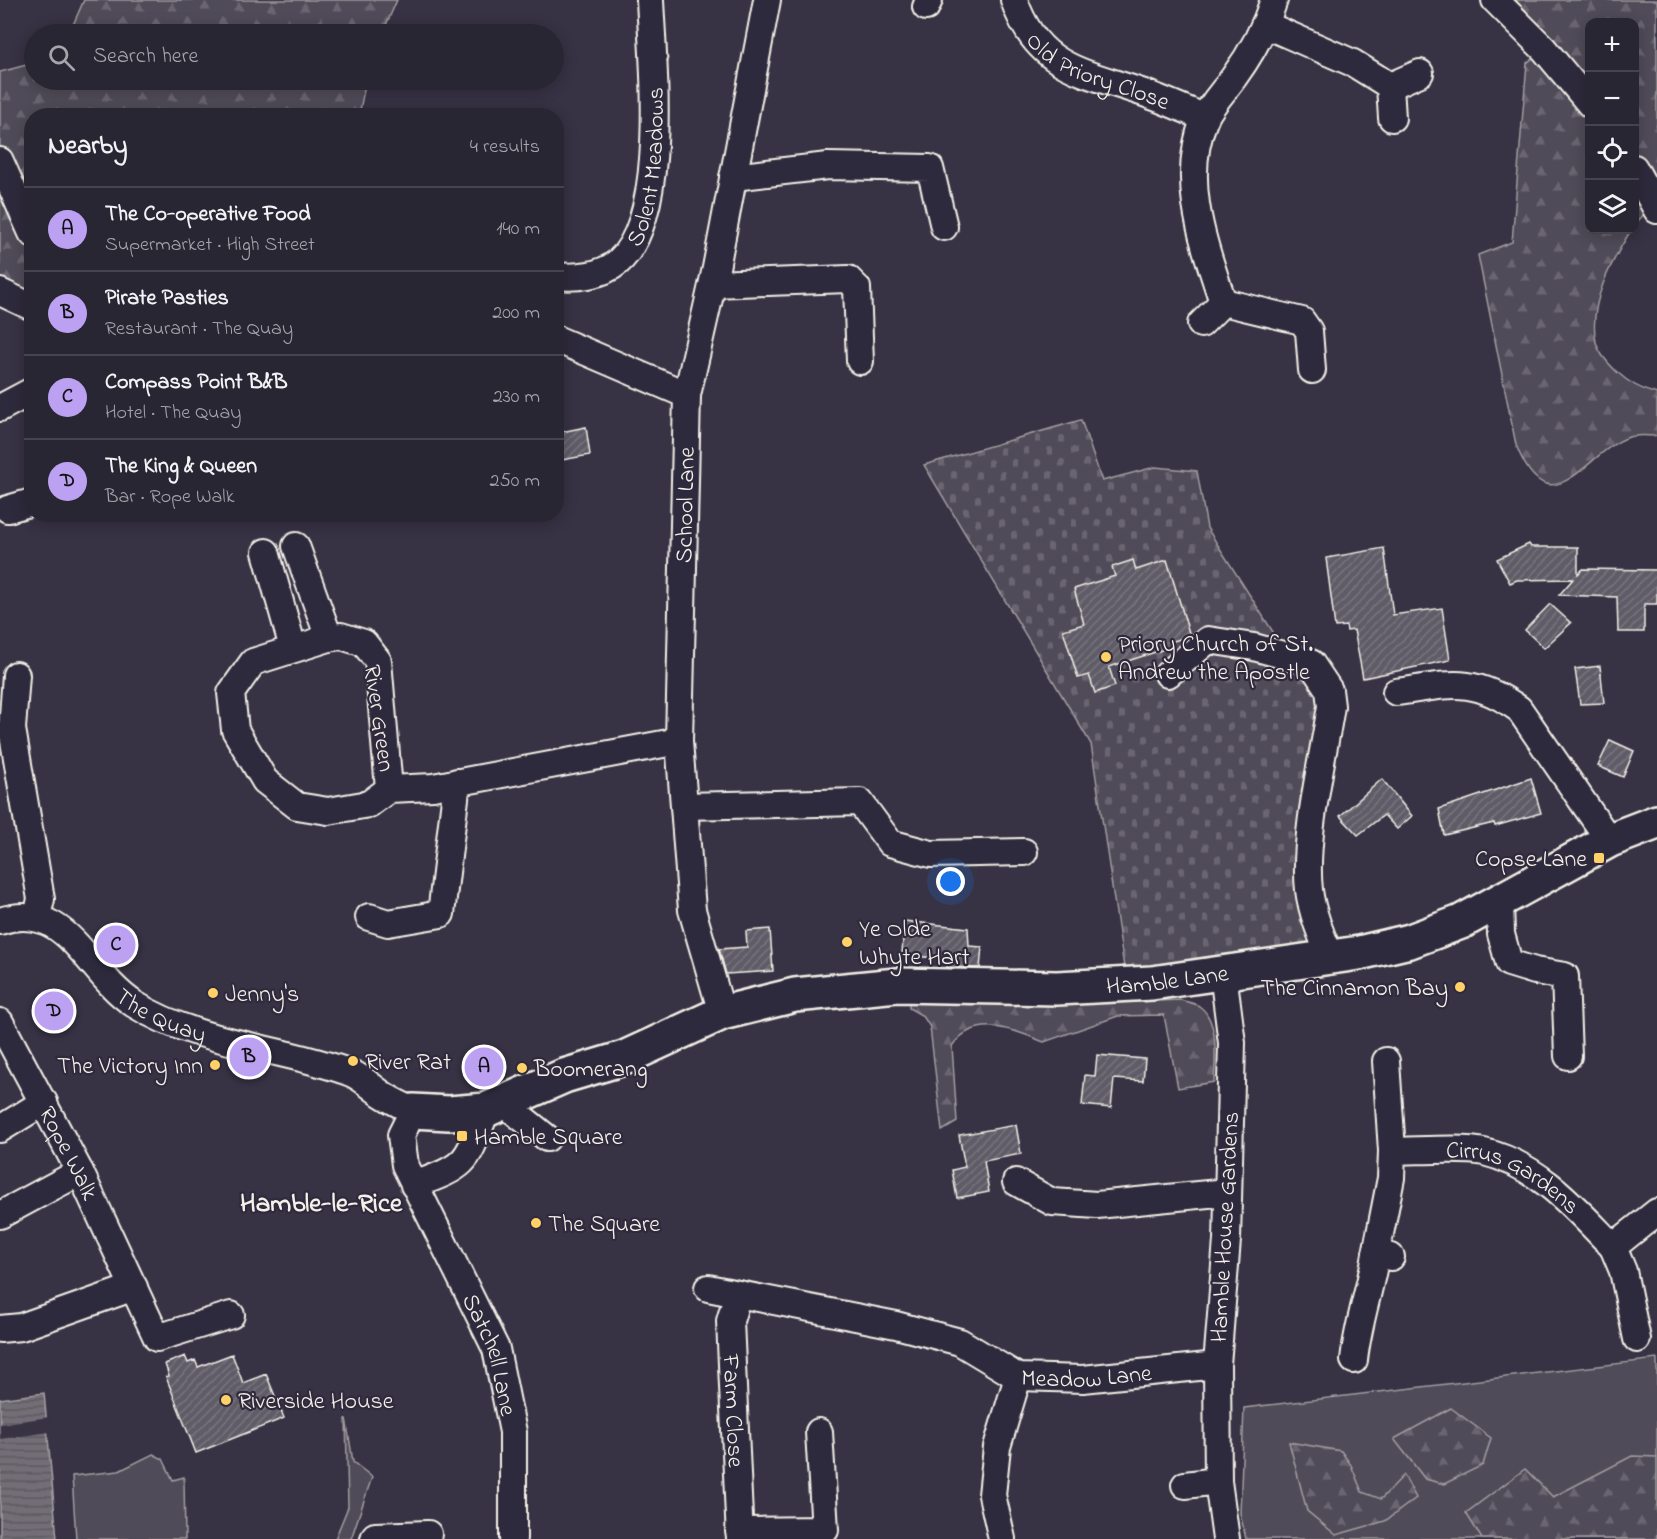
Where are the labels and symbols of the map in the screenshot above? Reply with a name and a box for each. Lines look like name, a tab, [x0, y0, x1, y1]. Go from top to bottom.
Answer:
street label: Old Priory Close	[1016, 26, 1174, 121]
street label: Solent Meadows	[619, 87, 675, 253]
street label: School Lane	[668, 446, 706, 563]
place label: Priory Church of St. Andrew the Apostle	[1118, 628, 1313, 691]
marker: Priory Church of St. Andrew the Apostle	[1099, 650, 1113, 664]
street label: River Green	[353, 663, 402, 774]
place label: Copse Lane	[1475, 843, 1587, 878]
marker: Copse Lane	[1592, 851, 1606, 865]
your location	[936, 867, 965, 896]
place label: Ye Olde Whyte Hart	[859, 913, 970, 977]
pin: C	[96, 922, 136, 968]
marker: Ye Olde Whyte Hart	[840, 935, 854, 949]
street label: Hamble Lane	[1105, 957, 1231, 1005]
place label: The Cinnamon Bay	[1261, 972, 1448, 1008]
place label: Jenny's	[225, 978, 299, 1014]
marker: The Cinnamon Bay	[1453, 980, 1467, 994]
street label: The Quay	[106, 981, 210, 1055]
marker: Jenny's	[206, 986, 220, 1000]
pin: D	[34, 988, 74, 1034]
pin: B	[230, 1034, 268, 1080]
pin: A	[464, 1044, 504, 1090]
place label: River Rat	[365, 1046, 451, 1081]
place label: The Victory Inn	[57, 1050, 203, 1086]
place label: Boomerang	[533, 1053, 648, 1088]
marker: River Rat	[346, 1054, 360, 1068]
marker: The Victory Inn	[208, 1058, 222, 1072]
marker: Boomerang	[515, 1061, 529, 1075]
street label: Rope Walk	[28, 1101, 106, 1207]
street label: Hamble House Gardens	[1203, 1111, 1250, 1343]
place label: Hamble Square	[474, 1121, 623, 1156]
marker: Hamble Square	[455, 1129, 469, 1143]
street label: Cirrus Gardens	[1446, 1134, 1587, 1224]
district label: Hamble-le-Rice	[240, 1185, 403, 1224]
place label: The Square	[548, 1208, 660, 1243]
marker: The Square	[529, 1216, 543, 1230]
street label: Satchell Lane	[451, 1288, 524, 1419]
street label: Farm Close	[711, 1352, 752, 1468]
street label: Meadow Lane	[1021, 1357, 1154, 1399]
place label: Riverside House	[238, 1385, 394, 1420]
marker: Riverside House	[219, 1393, 233, 1407]

